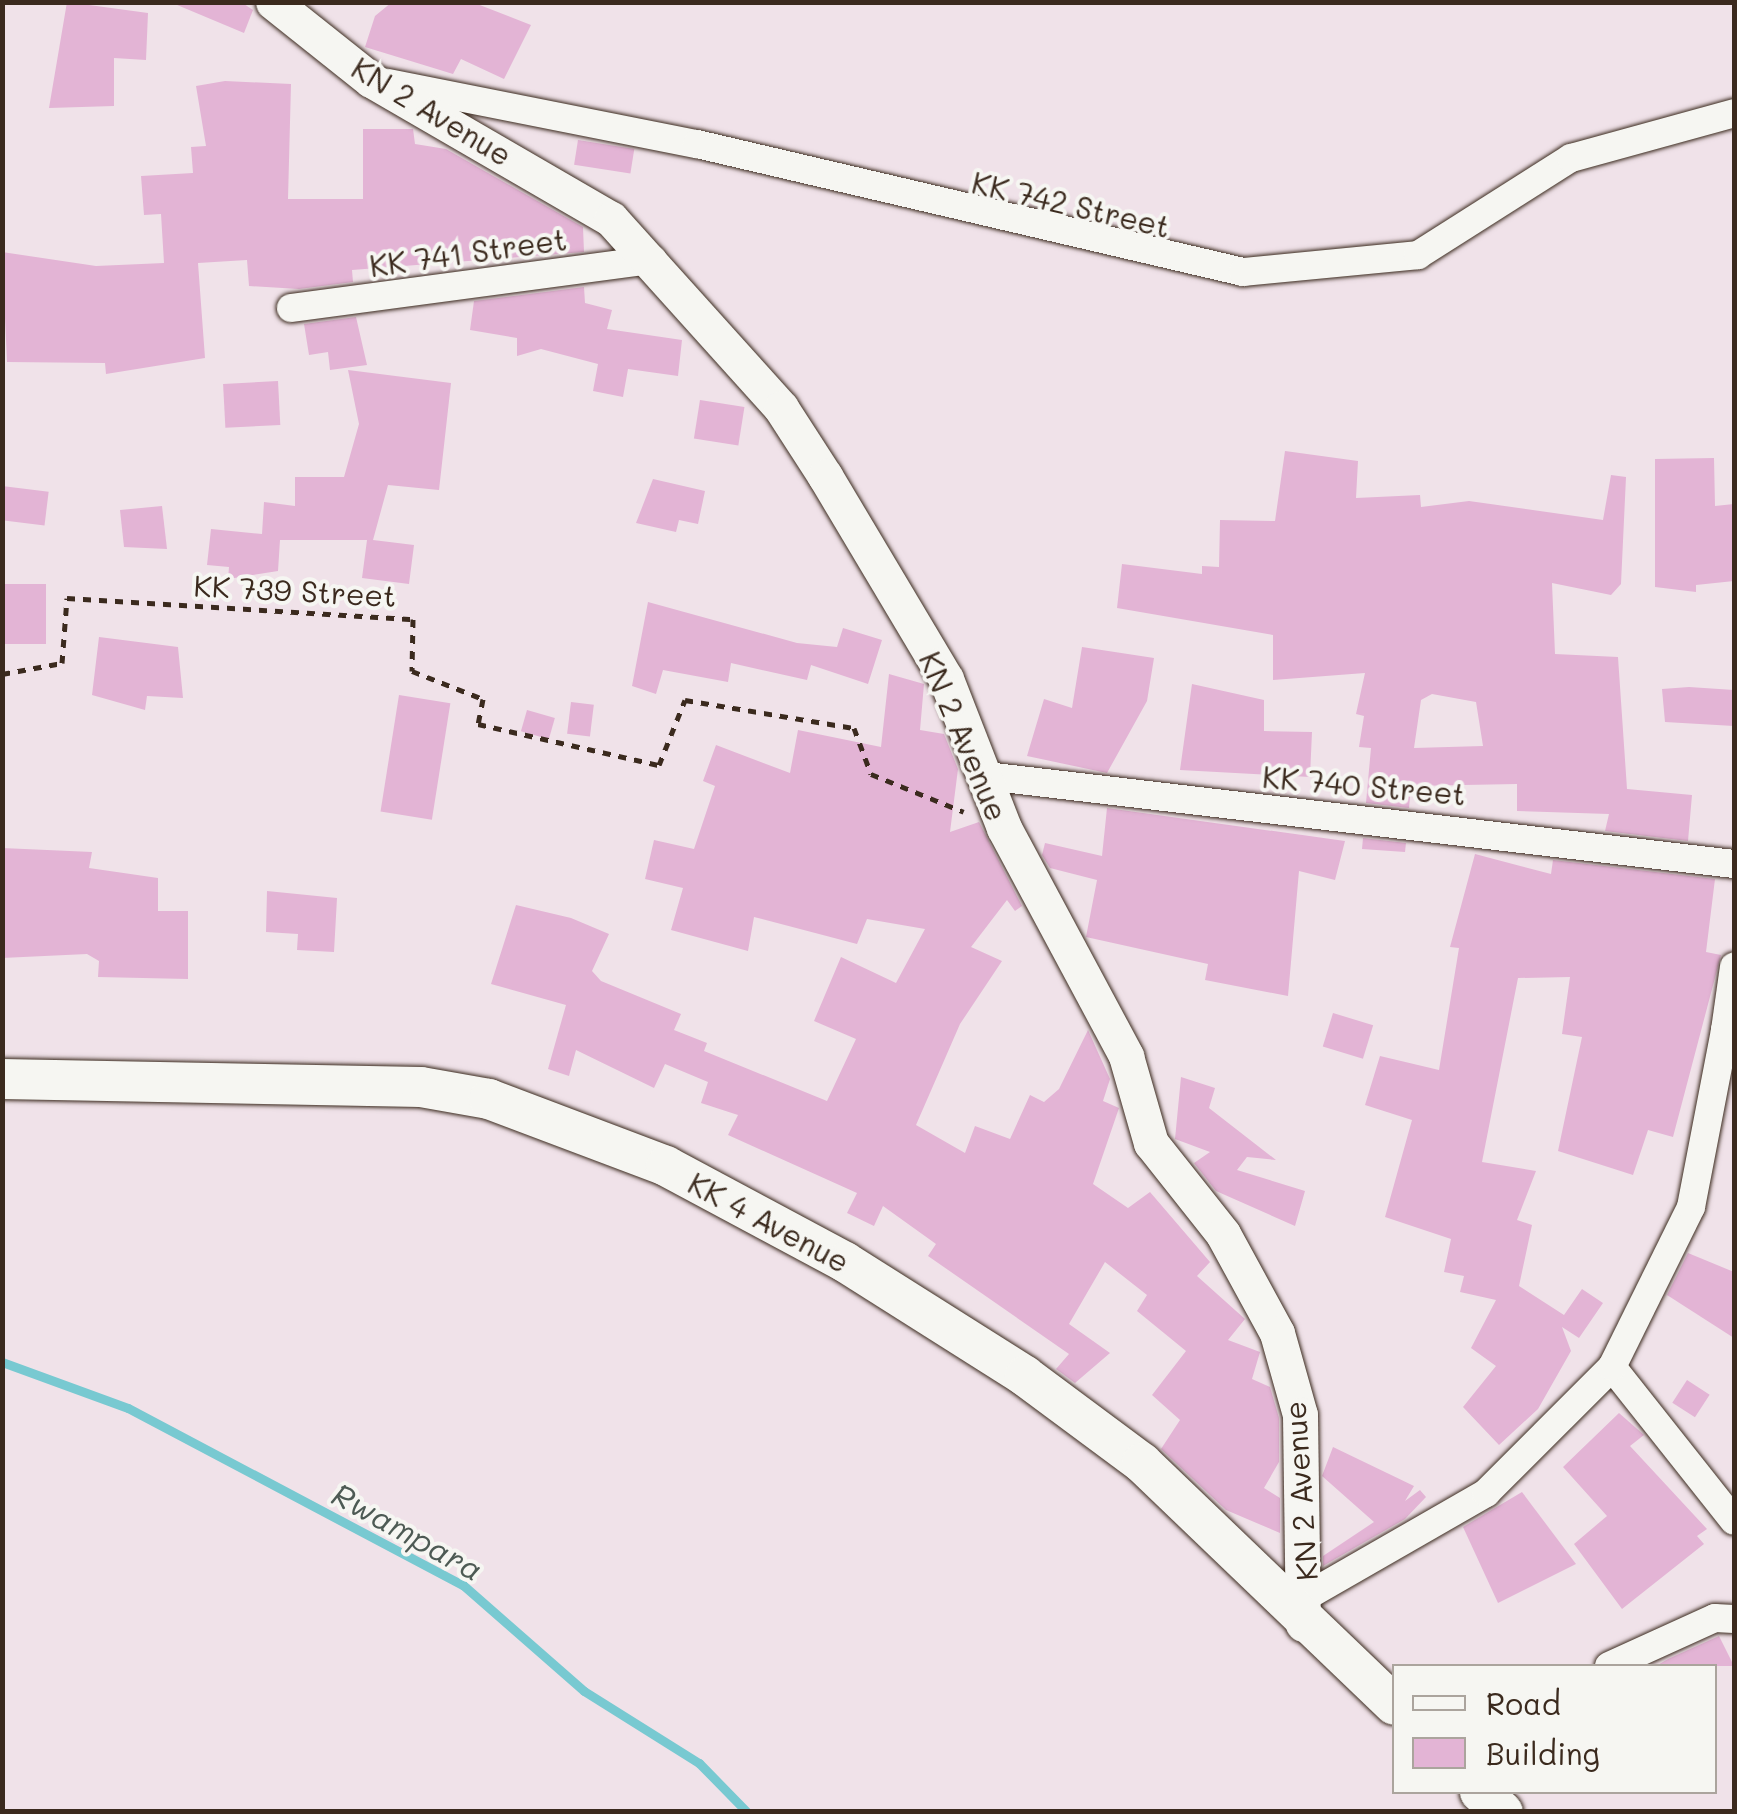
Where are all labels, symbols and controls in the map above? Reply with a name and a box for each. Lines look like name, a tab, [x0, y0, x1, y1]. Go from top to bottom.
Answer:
street label: KN 2 Avenue	[346, 49, 518, 173]
street label: KK 742 Street	[968, 164, 1174, 244]
street label: KK 741 Street	[367, 220, 569, 284]
street label: KK 739 Street	[193, 567, 397, 613]
street label: KN 2 Avenue	[912, 646, 1016, 826]
street label: KK 740 Street	[1261, 758, 1467, 812]
street label: KK 4 Avenue	[682, 1165, 856, 1279]
street label: KN 2 Avenue	[1276, 1400, 1324, 1582]
water label: Rwampara	[326, 1474, 490, 1588]
legend	[1392, 1664, 1717, 1794]
text: Road	[1486, 1683, 1561, 1723]
text: Building	[1486, 1733, 1600, 1773]

